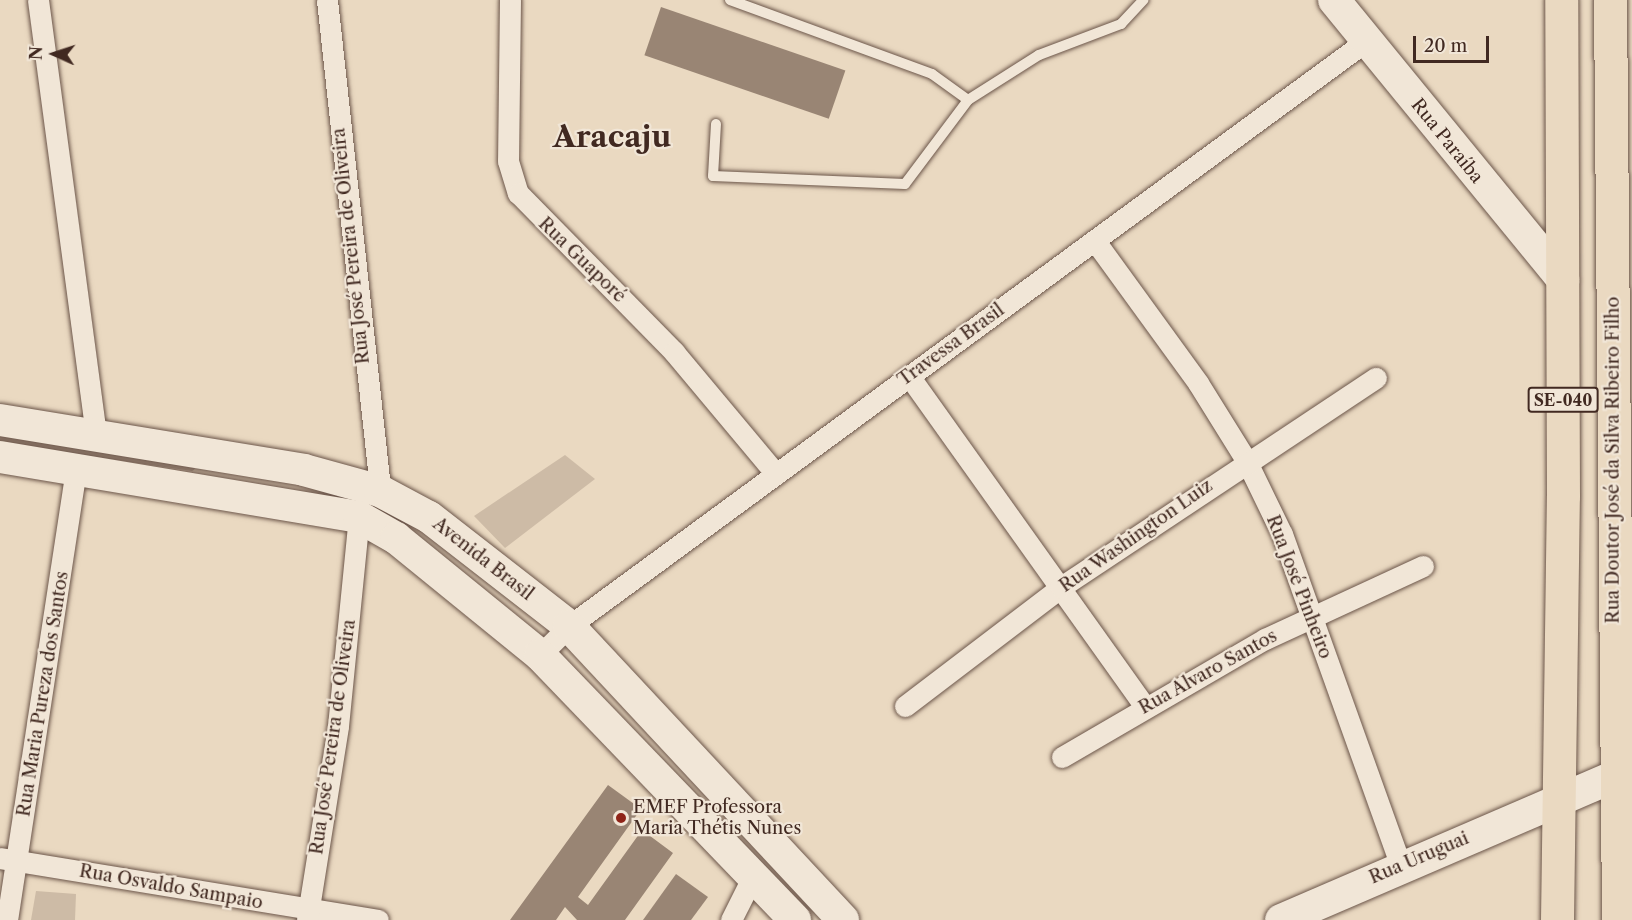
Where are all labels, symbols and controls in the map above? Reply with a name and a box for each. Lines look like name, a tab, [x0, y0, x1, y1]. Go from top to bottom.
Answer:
north arrow	[24, 24, 84, 84]
scale bar	[1416, 24, 1492, 62]
text: 20 m	[1424, 35, 1467, 57]
text: N	[26, 46, 46, 61]
street label: Rua Paraíba	[1406, 94, 1488, 188]
district label: Aracaju	[553, 119, 671, 155]
street label: Rua José Pereira de Oliveira	[328, 127, 374, 365]
street label: Rua Guaporé	[534, 213, 630, 307]
street label: Rua Doutor José da Silva Ribeiro Filho	[1602, 296, 1624, 624]
street label: Travessa Brasil	[894, 299, 1008, 391]
road number: SE-040	[1527, 387, 1599, 413]
street label: Rua Washington Luiz	[1055, 475, 1217, 597]
street label: Rua José Pinheiro	[1262, 512, 1336, 662]
street label: Avenida Brasil	[428, 513, 538, 605]
street label: Rua Maria Pureza dos Santos	[13, 569, 73, 819]
street label: Rua José Pereira de Oliveira	[306, 618, 360, 856]
street label: Rua Alvaro Santos	[1135, 625, 1281, 719]
place label: EMEF Professora Maria Thétis Nunes	[633, 797, 802, 840]
marker: EMEF Professora Maria Thétis Nunes	[614, 811, 628, 825]
street label: Rua Uruguai	[1366, 827, 1472, 889]
street label: Rua Osvaldo Sampaio	[77, 860, 265, 914]

